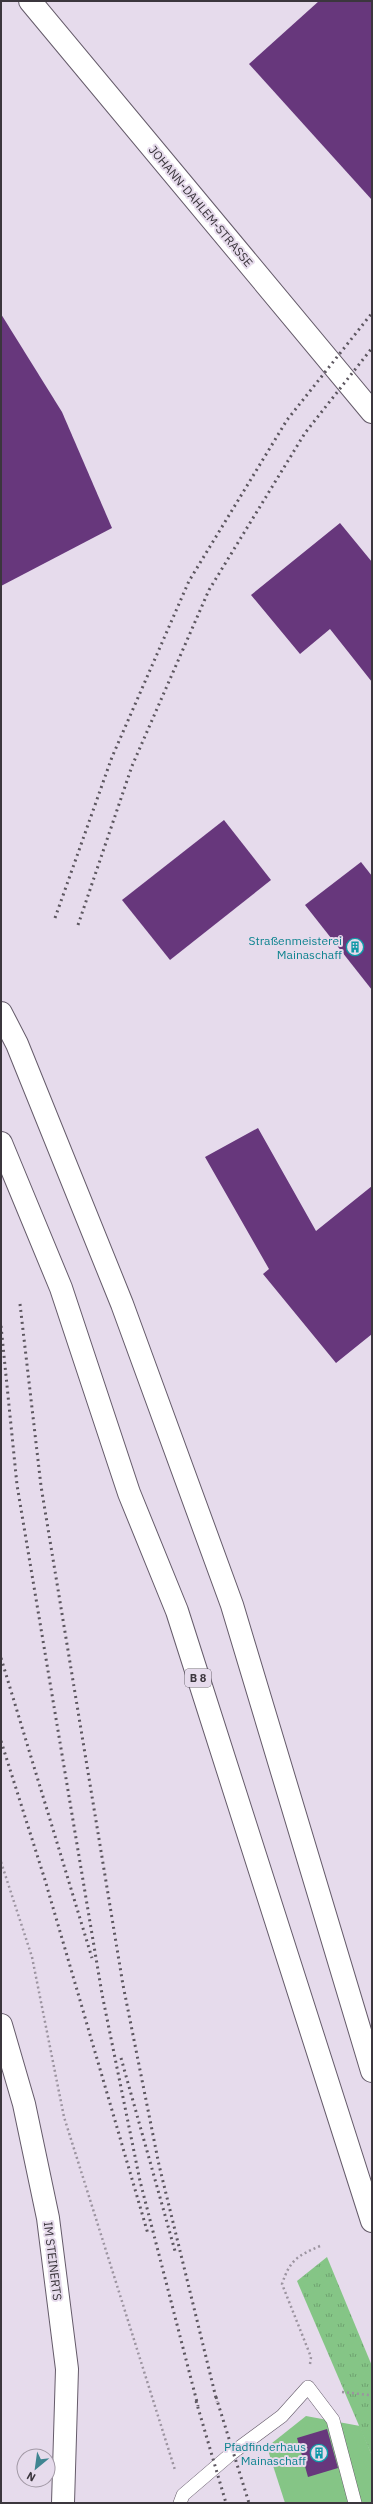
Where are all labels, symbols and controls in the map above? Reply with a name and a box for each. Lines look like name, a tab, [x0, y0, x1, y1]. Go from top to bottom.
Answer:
street label: JOHANN-DAHLEM-STRASSE	[146, 142, 256, 270]
place label: Straßenmeisterei Mainaschaff	[248, 933, 342, 962]
building icon: Straßenmeisterei Mainaschaff	[345, 937, 365, 957]
road number: B 8	[185, 1669, 211, 1687]
street label: IM STEINERTS	[41, 2221, 65, 2301]
place label: Pfadfinderhaus Mainaschaff	[224, 2439, 306, 2468]
building icon: Pfadfinderhaus Mainaschaff	[309, 2443, 329, 2463]
north arrow	[16, 2448, 56, 2488]
text: N	[24, 2469, 38, 2485]

